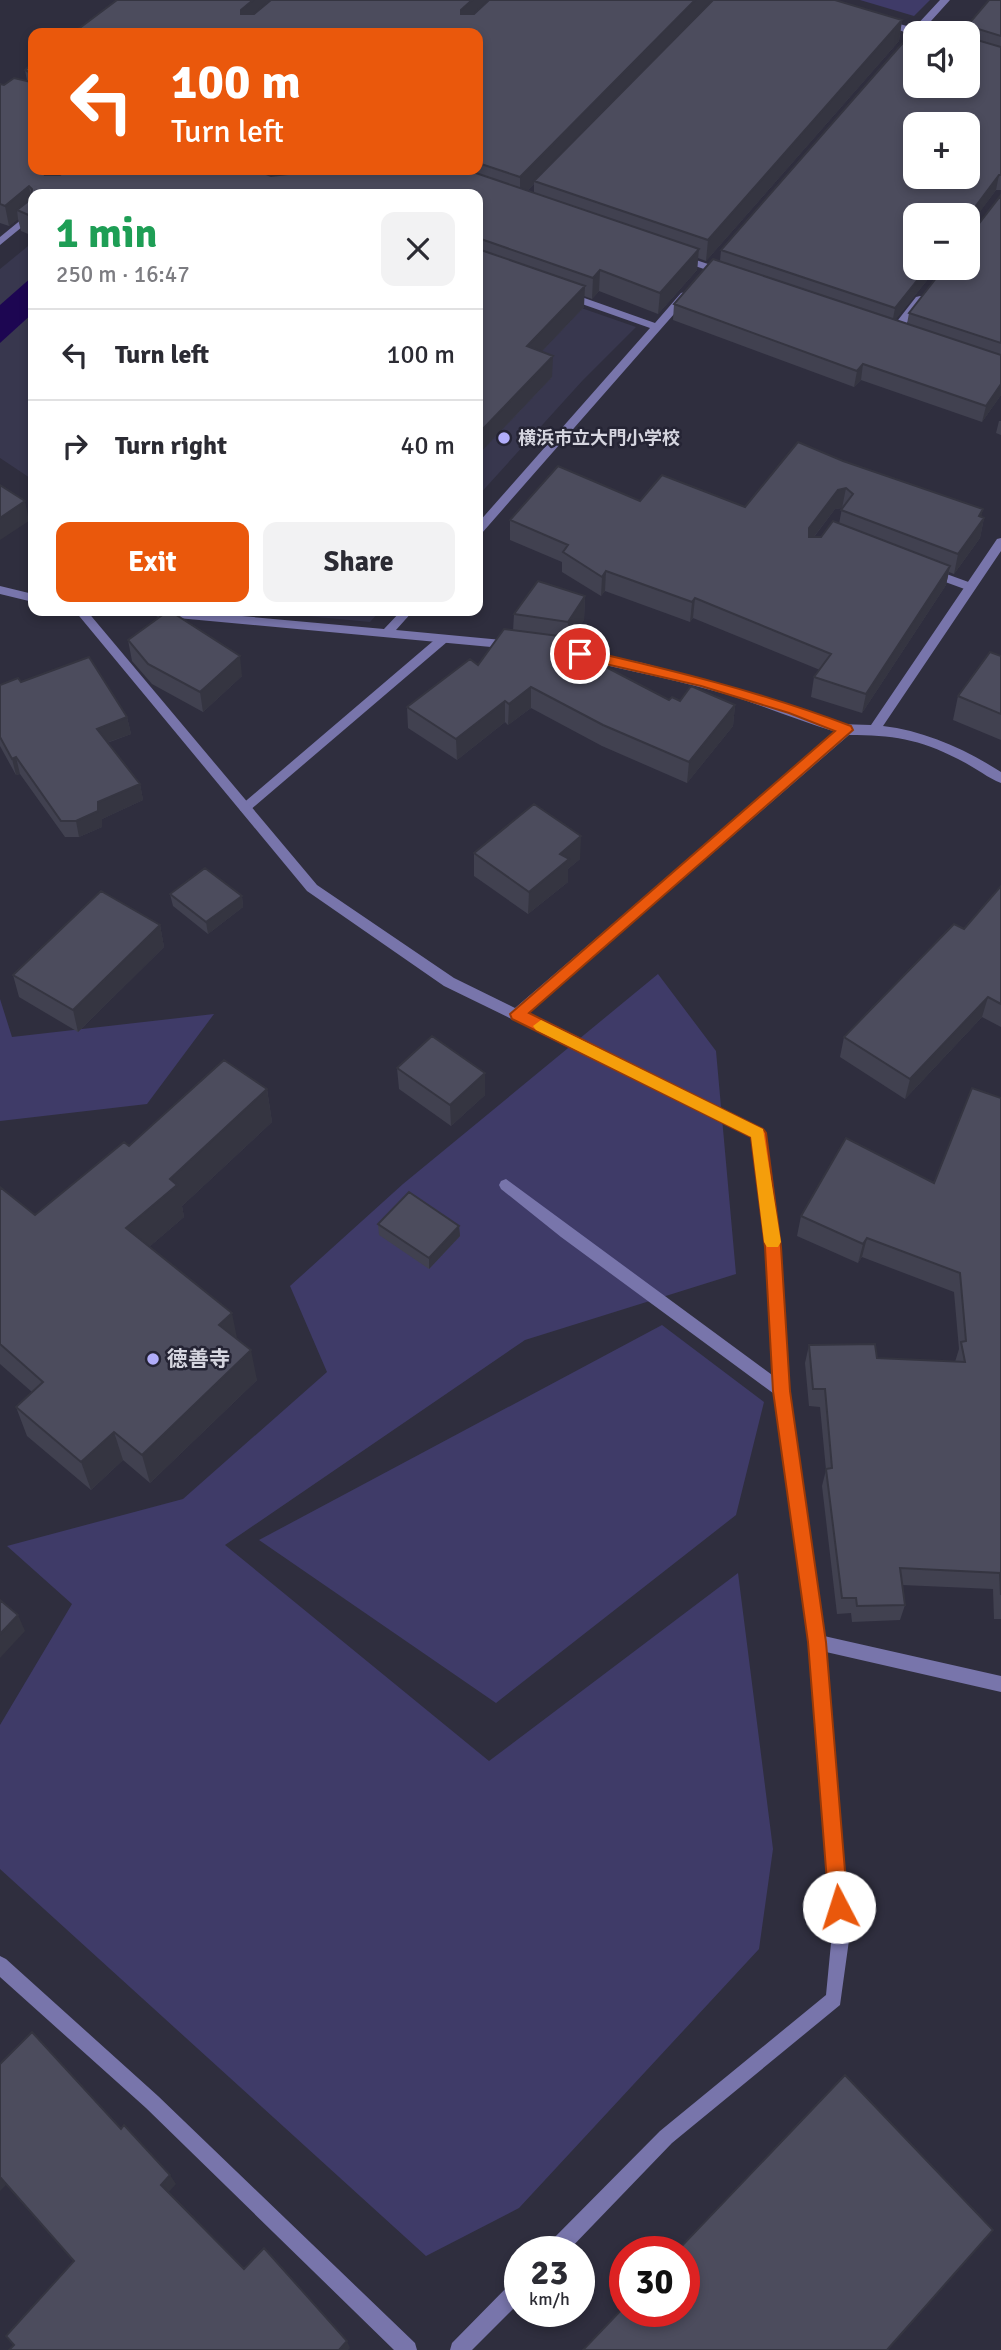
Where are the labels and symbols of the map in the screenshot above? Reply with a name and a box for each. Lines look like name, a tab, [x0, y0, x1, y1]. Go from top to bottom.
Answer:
place label: 横浜市立大門小学校	[518, 427, 680, 449]
marker: 横浜市立大門小学校	[496, 430, 512, 446]
pin	[550, 624, 610, 684]
place label: 徳善寺	[167, 1346, 230, 1372]
marker: 徳善寺	[145, 1351, 161, 1367]
position arrow	[802, 1870, 876, 1944]
speed limit sign: 30	[609, 2236, 700, 2327]

